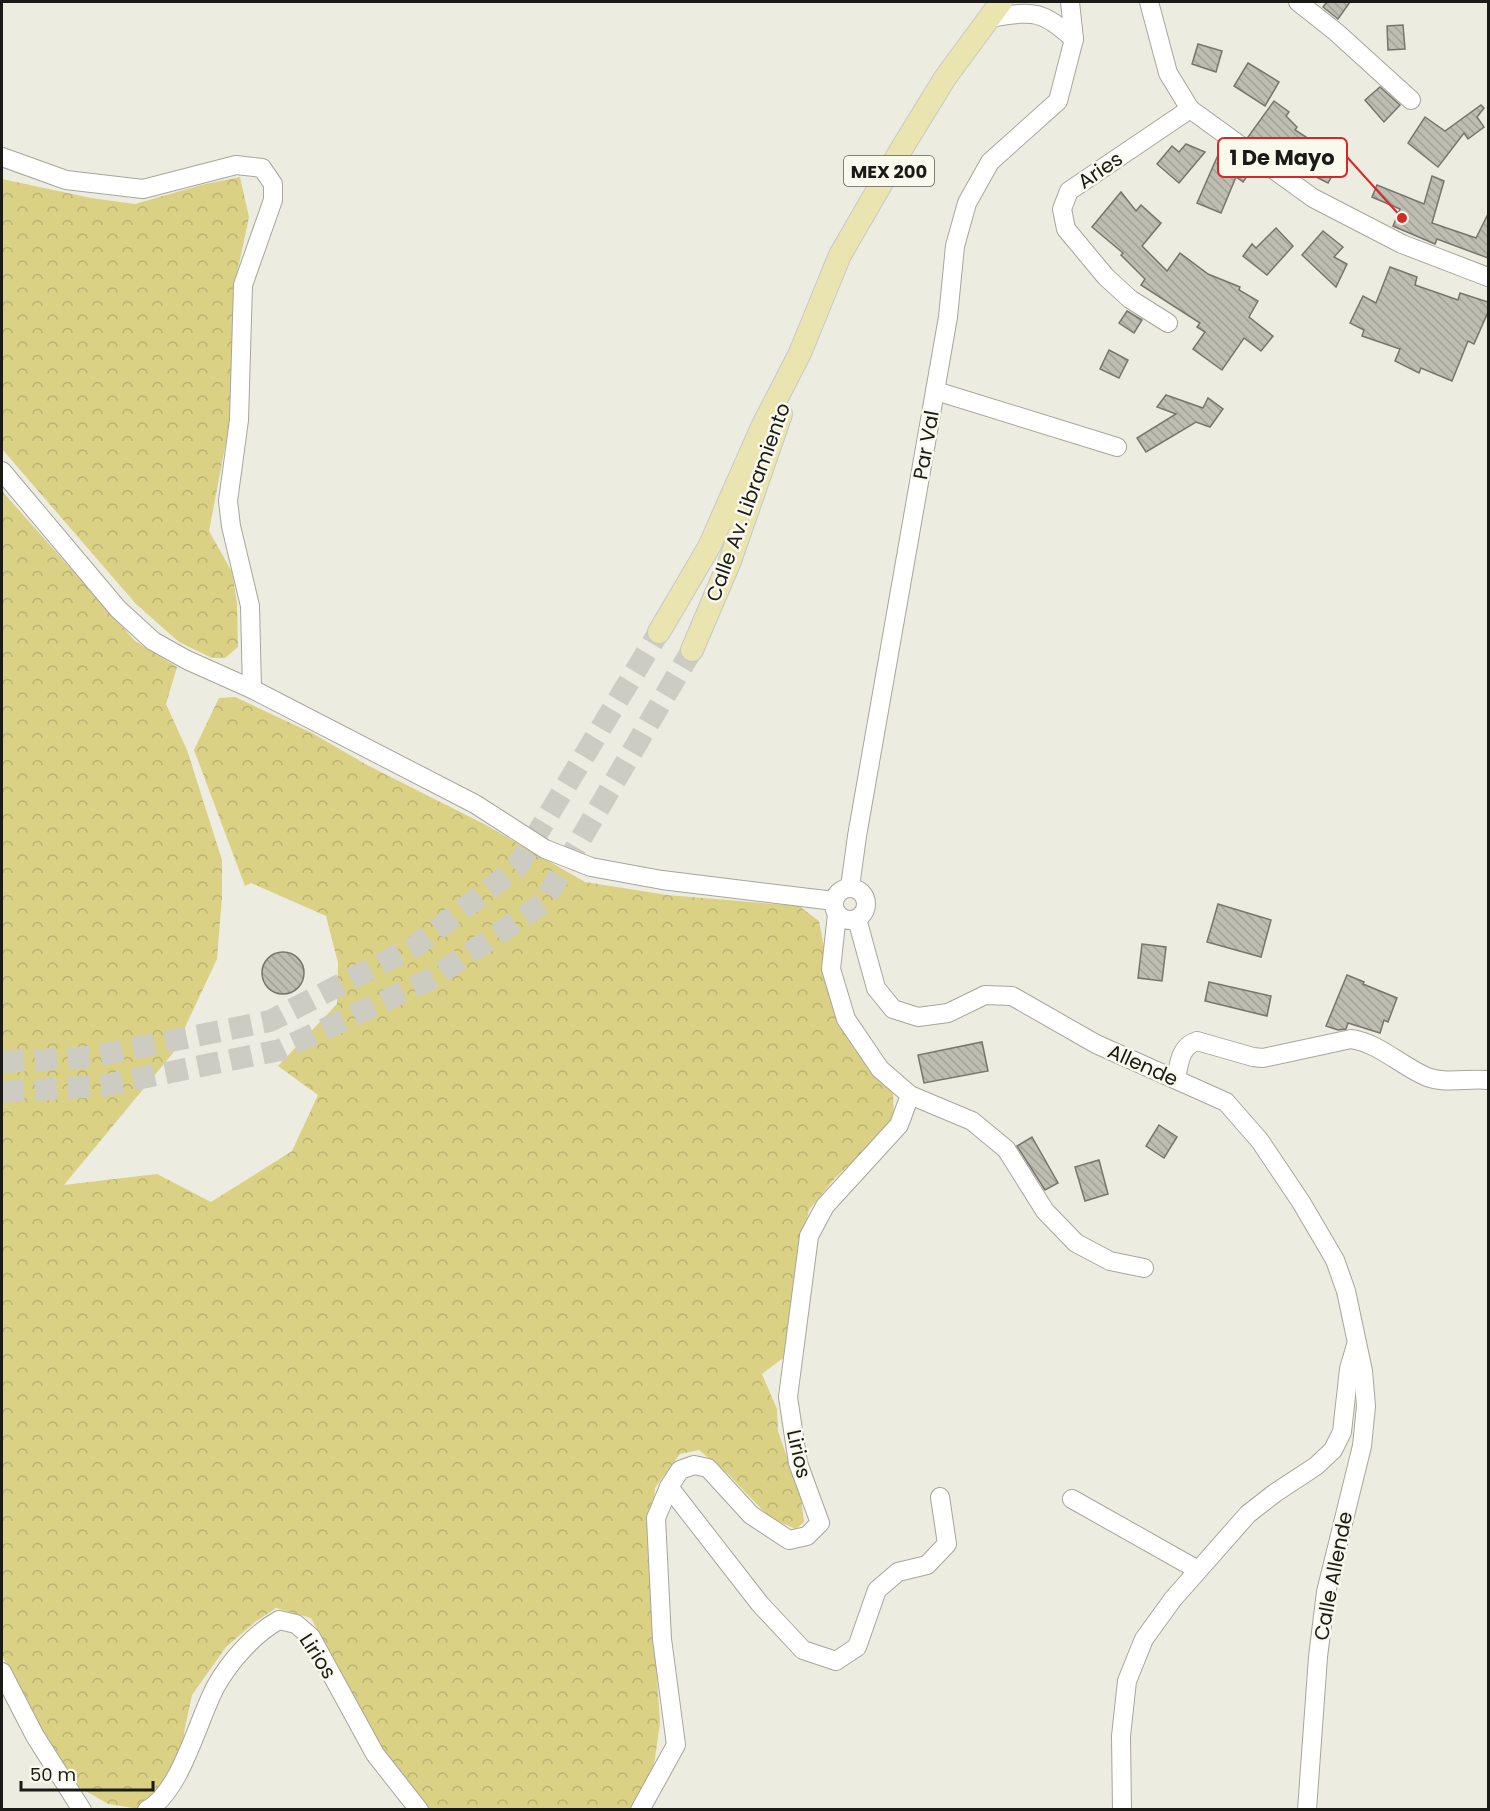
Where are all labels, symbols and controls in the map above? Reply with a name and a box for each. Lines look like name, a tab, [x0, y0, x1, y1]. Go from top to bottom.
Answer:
callout: 1 De Mayo	[1218, 138, 1347, 177]
text: 1 De Mayo	[1229, 143, 1335, 172]
street label: Aries	[1072, 145, 1128, 195]
road number: MEX 200	[844, 156, 934, 186]
street label: Calle Av. Libramiento	[699, 399, 797, 605]
street label: Par Val	[906, 408, 946, 482]
street label: Allende	[1103, 1037, 1183, 1093]
street label: Lirios	[780, 1427, 818, 1481]
street label: Calle Allende	[1307, 1509, 1359, 1643]
street label: Lirios	[293, 1628, 343, 1684]
scale bar	[21, 1754, 153, 1792]
text: 50 m	[30, 1762, 76, 1787]

